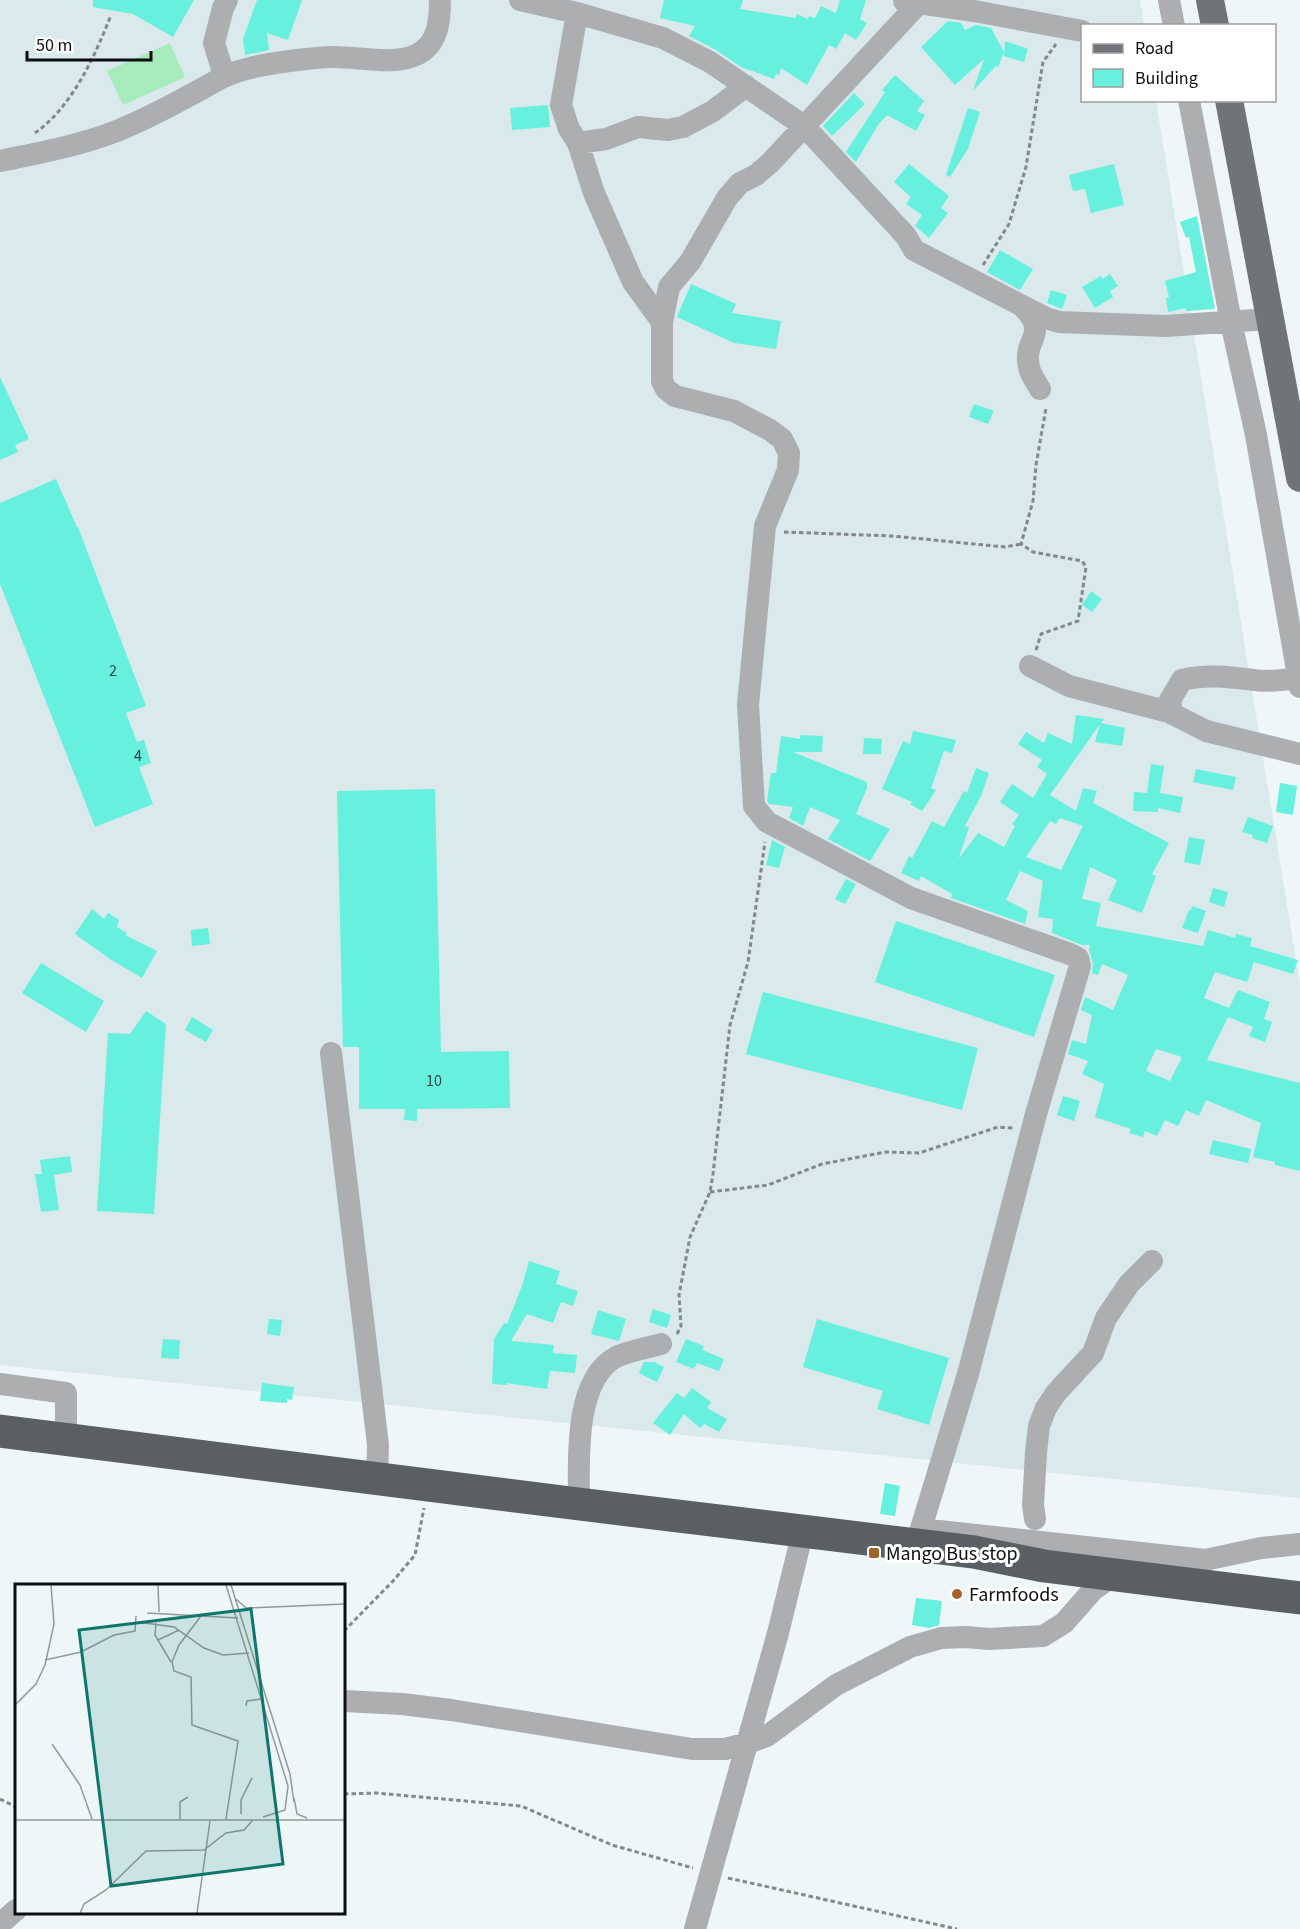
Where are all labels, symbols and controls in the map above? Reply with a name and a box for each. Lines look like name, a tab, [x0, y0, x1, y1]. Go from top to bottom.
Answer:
scale bar	[27, 24, 152, 62]
legend	[1081, 24, 1276, 102]
text: 50 m	[36, 33, 72, 58]
text: Road	[1135, 36, 1174, 61]
text: Building	[1135, 66, 1198, 91]
house number: 2	[109, 660, 117, 682]
house number: 4	[134, 745, 142, 767]
house number: 10	[426, 1070, 442, 1092]
place label: Mango Bus stop	[886, 1540, 1018, 1568]
marker: Mango Bus stop	[867, 1546, 881, 1560]
place label: Farmfoods	[969, 1581, 1059, 1609]
inset map	[15, 1584, 345, 1914]
marker: Farmfoods	[950, 1587, 964, 1601]

